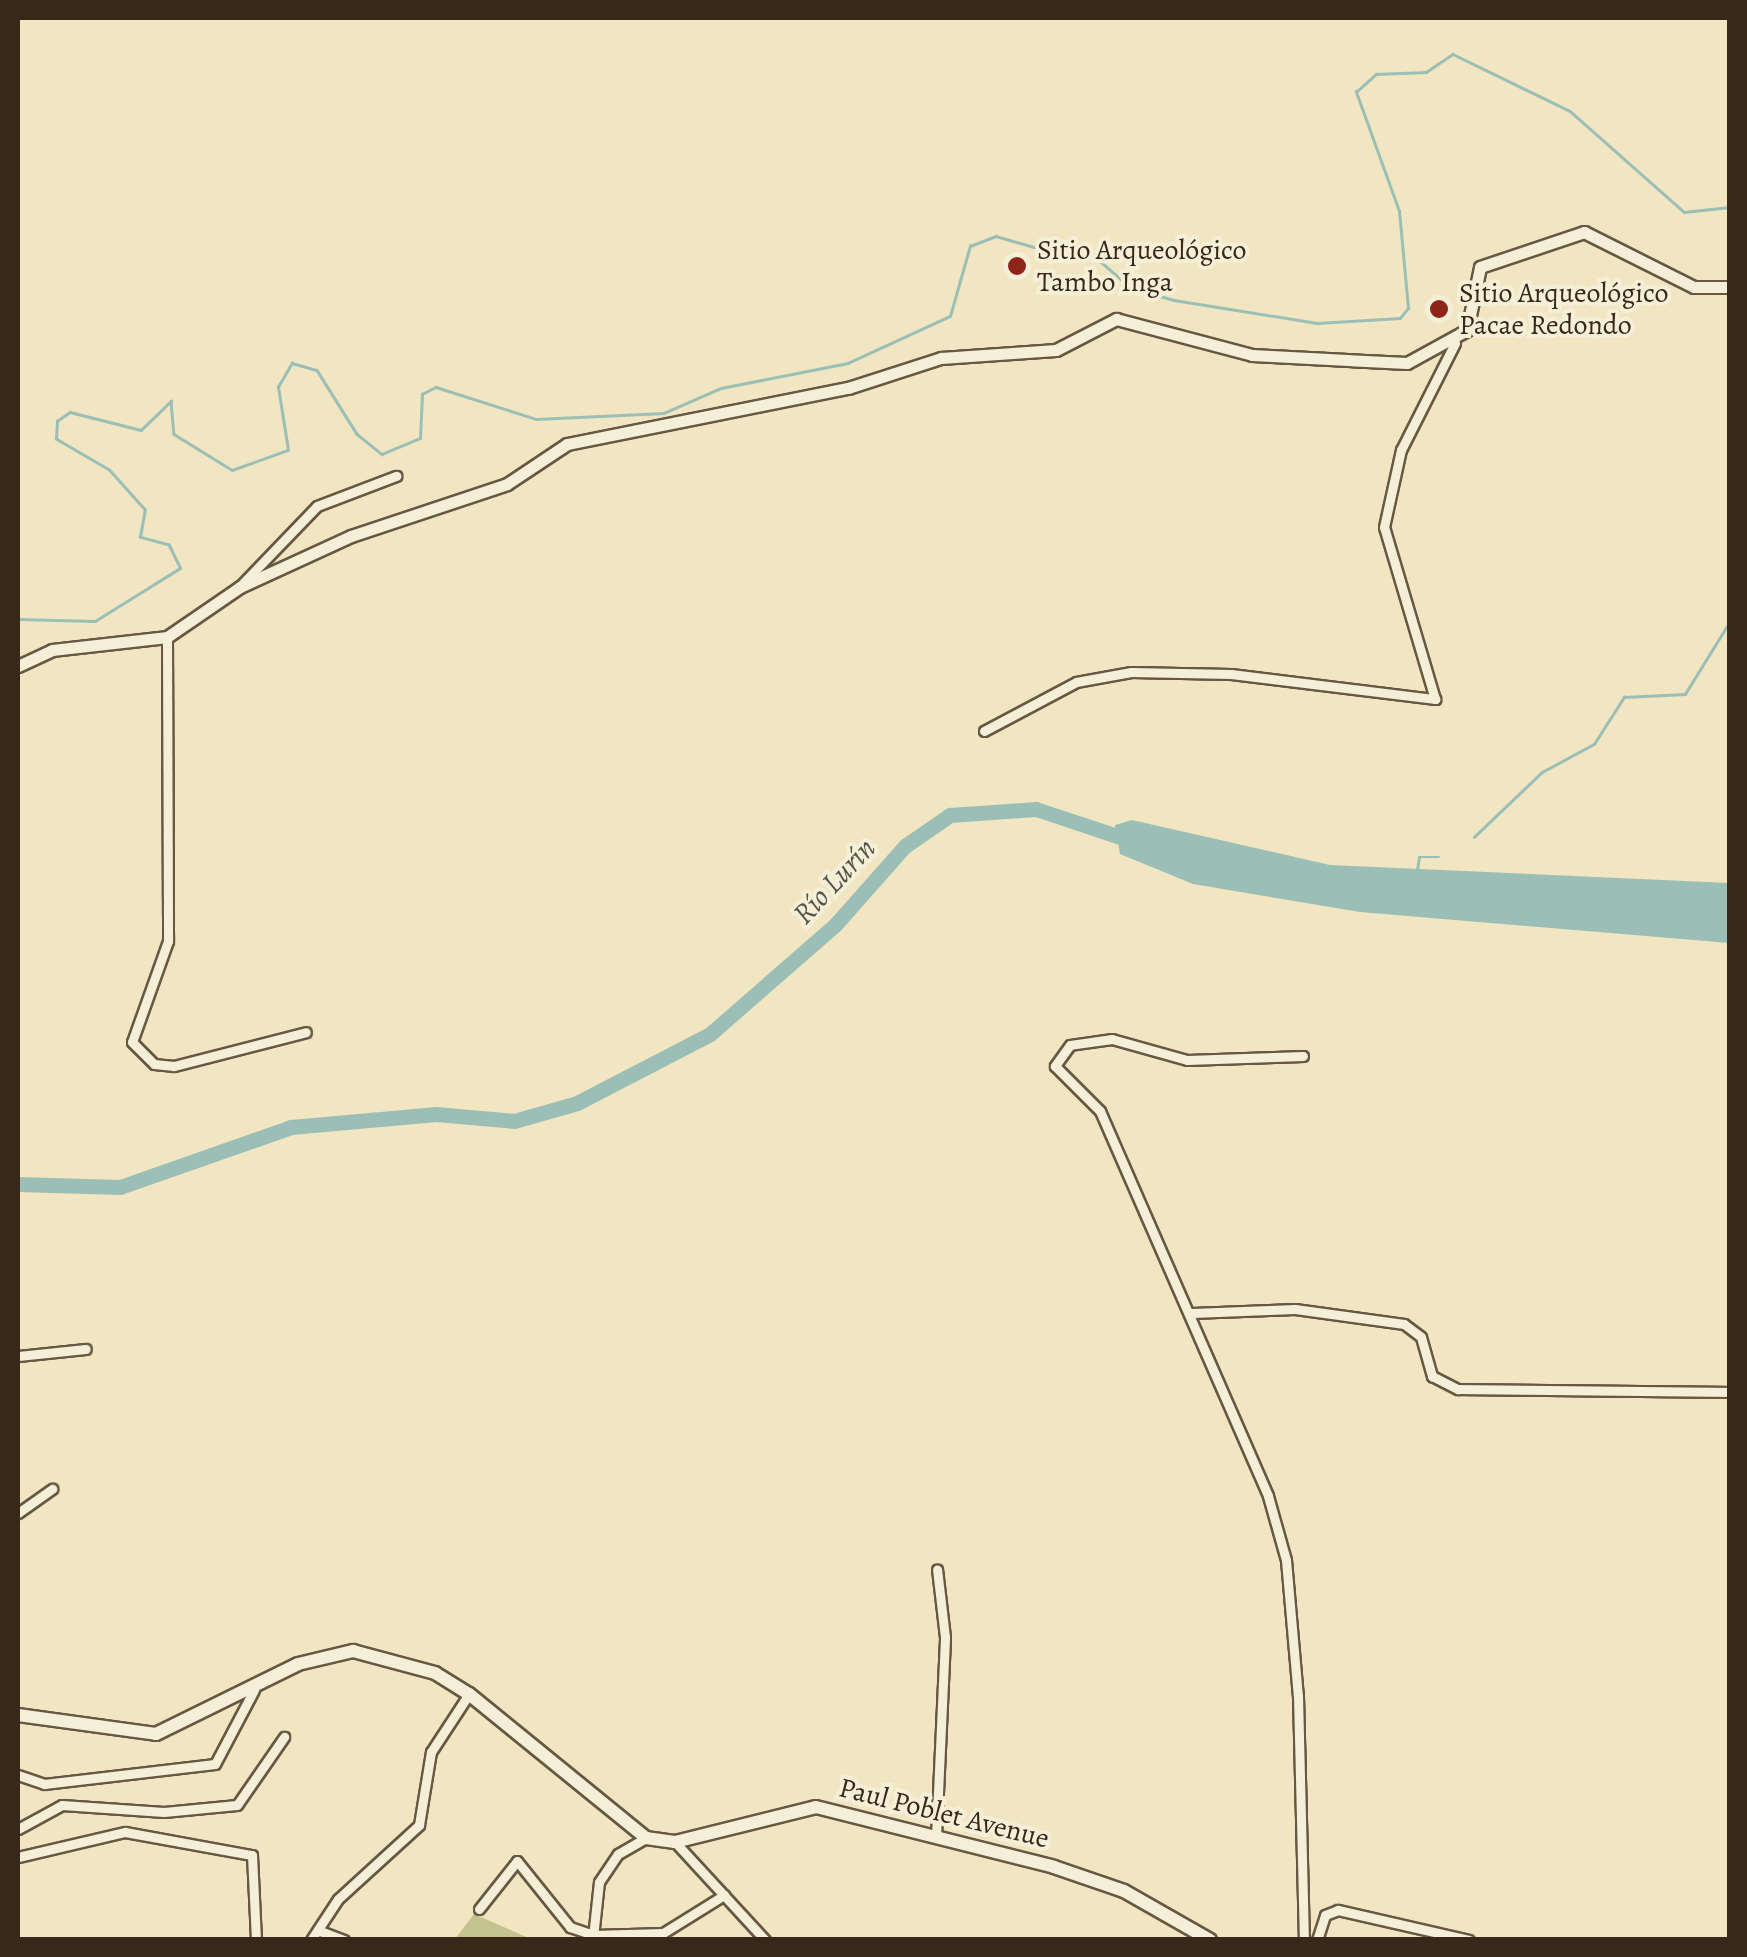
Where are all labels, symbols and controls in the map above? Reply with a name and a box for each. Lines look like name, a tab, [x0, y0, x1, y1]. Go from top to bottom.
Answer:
place label: Sitio Arqueológico Tambo Inga	[1037, 233, 1246, 299]
marker: Sitio Arqueológico Tambo Inga	[1006, 255, 1028, 277]
place label: Sitio Arqueológico Pacae Redondo	[1459, 276, 1668, 342]
marker: Sitio Arqueológico Pacae Redondo	[1428, 298, 1450, 320]
water label: Río Lurín	[785, 830, 883, 932]
street label: Paul Poblet Avenue	[835, 1771, 1053, 1855]

